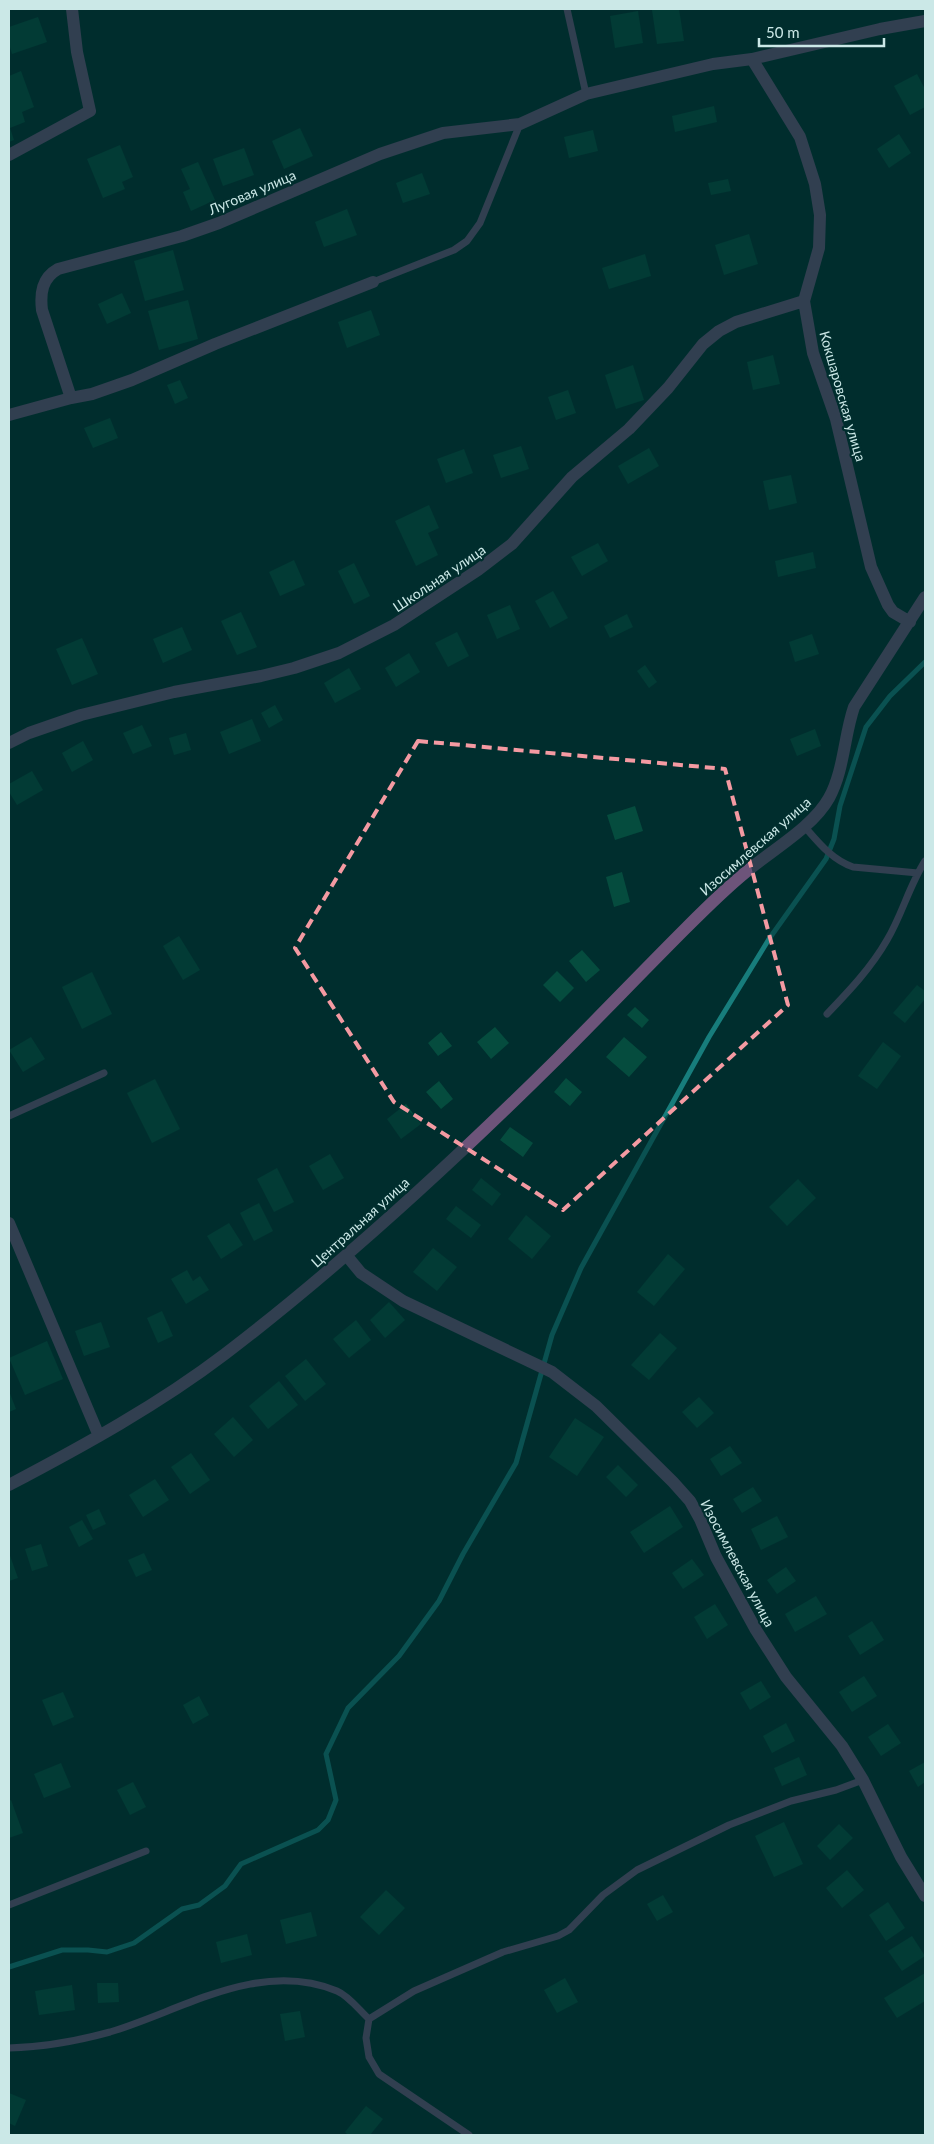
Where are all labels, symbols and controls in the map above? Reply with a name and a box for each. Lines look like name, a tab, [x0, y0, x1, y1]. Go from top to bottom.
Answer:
scale bar	[759, 15, 884, 47]
text: 50 m	[766, 23, 800, 41]
street label: Луговая улица	[205, 166, 298, 218]
street label: Кокшаровская улица	[816, 329, 870, 463]
street label: Школьная улица	[389, 541, 489, 615]
street label: Изосимлевская улица	[696, 793, 814, 899]
street label: Центральная улица	[307, 1173, 413, 1271]
street label: Изосимлевская улица	[697, 1497, 779, 1629]

